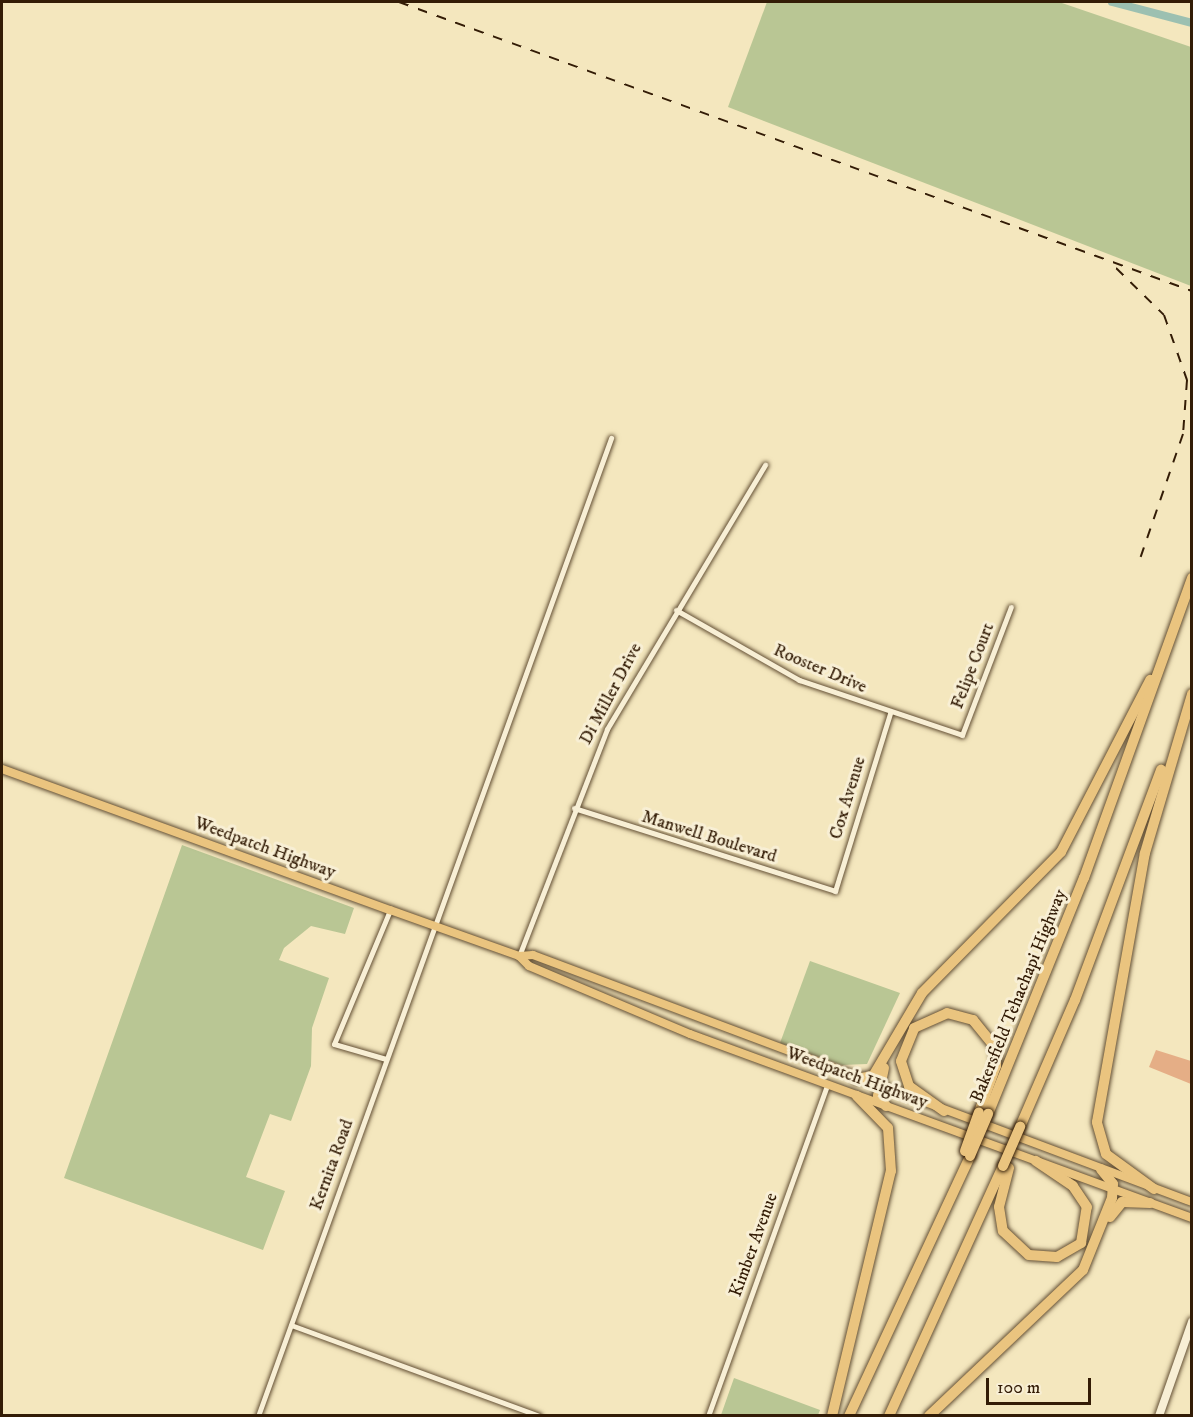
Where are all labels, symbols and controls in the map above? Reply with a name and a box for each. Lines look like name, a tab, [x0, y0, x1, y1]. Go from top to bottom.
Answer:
street label: Felipe Court	[947, 620, 999, 712]
street label: Di Miller Drive	[575, 640, 647, 748]
street label: Rooster Drive	[770, 640, 870, 698]
street label: Cox Avenue	[825, 754, 871, 842]
street label: Manwell Boulevard	[639, 806, 779, 868]
street label: Weedpatch Highway	[192, 812, 338, 884]
street label: Bakersfield Tehachapi Highway	[966, 886, 1072, 1106]
street label: Weedpatch Highway	[784, 1042, 930, 1114]
street label: Kernita Road	[306, 1117, 358, 1213]
street label: Kimber Avenue	[725, 1190, 783, 1300]
scale bar	[989, 1366, 1094, 1404]
text: 100 m	[997, 1377, 1040, 1399]

